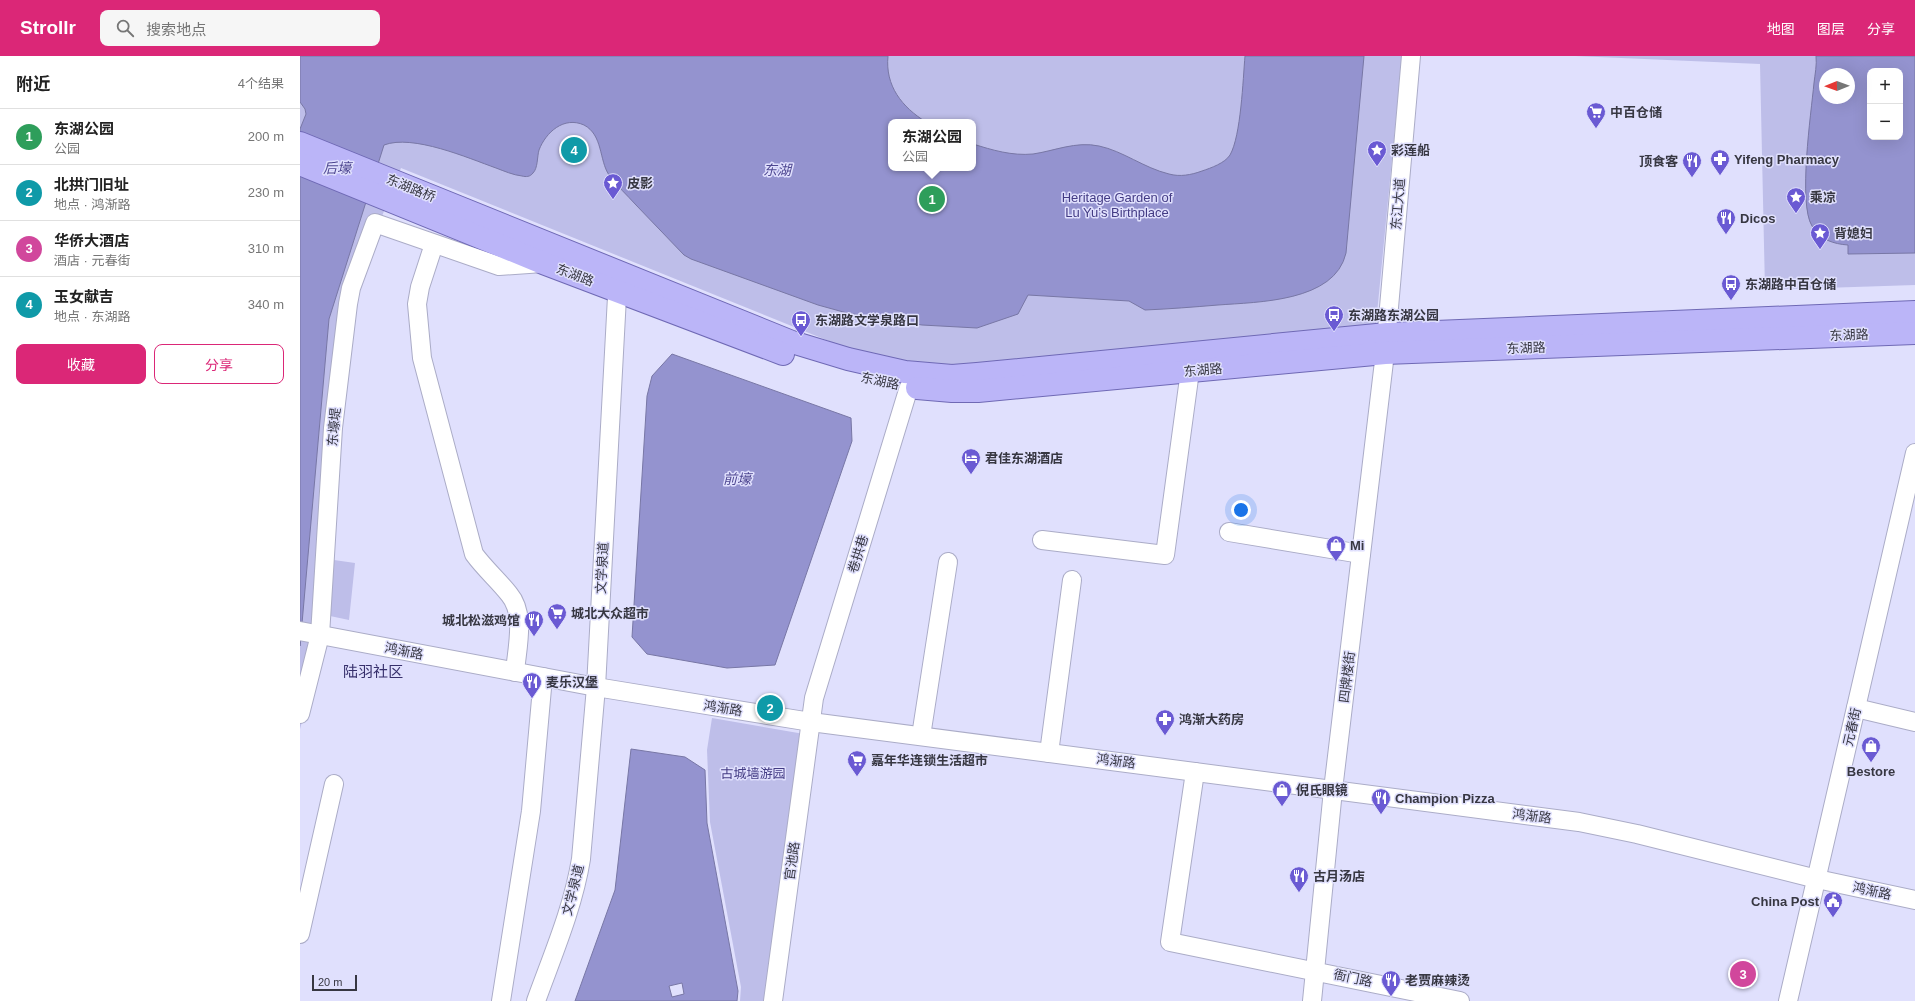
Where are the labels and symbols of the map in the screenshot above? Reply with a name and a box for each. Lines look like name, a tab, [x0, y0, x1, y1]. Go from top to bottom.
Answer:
north arrow	[1819, 68, 1855, 104]
supermarket icon: 中百仓储	[1585, 101, 1607, 129]
place label: 中百仓储	[1610, 105, 1662, 120]
pin: 4	[561, 135, 587, 165]
place icon: 彩莲船	[1366, 139, 1388, 167]
place label: 彩莲船	[1391, 143, 1430, 158]
pharmacy icon: Yifeng Pharmacy	[1709, 148, 1731, 176]
restaurant icon: 顶食客	[1681, 150, 1703, 178]
place label: Yifeng Pharmacy	[1734, 152, 1840, 167]
place label: 顶食客	[1639, 154, 1678, 169]
water label: 后壕	[323, 160, 354, 176]
water label: 东湖	[763, 162, 793, 178]
street label: 东湖路桥	[384, 171, 438, 205]
place icon: 皮影	[602, 172, 624, 200]
place label: 皮影	[627, 176, 653, 191]
street label: 东江大道	[1388, 177, 1408, 231]
pin: 1	[919, 184, 945, 214]
place icon: 乘凉	[1785, 186, 1807, 214]
park label: Heritage Garden of Lu Yu’s Birthplace	[1062, 190, 1173, 220]
place label: 乘凉	[1810, 190, 1836, 205]
restaurant icon: Dicos	[1715, 207, 1737, 235]
place label: Dicos	[1740, 211, 1775, 226]
place icon: 背媳妇	[1809, 222, 1831, 250]
place label: 背媳妇	[1834, 226, 1873, 241]
street label: 东湖路	[554, 261, 596, 289]
bus stop icon: 东湖路中百仓储	[1720, 273, 1742, 301]
place label: 东湖路中百仓储	[1745, 277, 1836, 292]
bus stop icon: 东湖路东湖公园	[1323, 304, 1345, 332]
place label: 东湖路东湖公园	[1348, 308, 1439, 323]
bus stop icon: 东湖路文学泉路口	[790, 309, 812, 337]
place label: 东湖路文学泉路口	[815, 313, 919, 328]
street label: 东湖路	[1829, 327, 1869, 343]
street label: 东湖路	[1506, 340, 1546, 356]
street label: 东湖路	[1183, 361, 1223, 379]
street label: 东湖路	[859, 370, 901, 392]
street label: 东壕堤	[325, 407, 343, 447]
hotel icon: 君佳东湖酒店	[960, 447, 982, 475]
place label: 君佳东湖酒店	[985, 451, 1063, 466]
water label: 前壕	[723, 471, 754, 487]
your location	[1231, 500, 1251, 520]
street label: 卷拱巷	[845, 533, 871, 575]
shop icon: Mi	[1325, 534, 1347, 562]
place label: Mi	[1350, 538, 1364, 553]
street label: 文学泉道	[593, 542, 611, 594]
supermarket icon: 城北大众超市	[546, 602, 568, 630]
place label: 城北大众超市	[571, 606, 649, 621]
restaurant icon: 城北松滋鸡馆	[523, 609, 545, 637]
place label: 城北松滋鸡馆	[442, 613, 520, 628]
street label: 鸿渐路	[383, 640, 425, 662]
street label: 四牌楼街	[1336, 650, 1358, 704]
district label: 陆羽社区	[343, 663, 403, 680]
restaurant icon: 麦乐汉堡	[521, 671, 543, 699]
place label: 麦乐汉堡	[546, 675, 598, 690]
pin: 2	[757, 693, 783, 723]
street label: 鸿渐路	[703, 698, 743, 718]
street label: 元春街	[1840, 706, 1864, 748]
pharmacy icon: 鸿渐大药房	[1154, 708, 1176, 736]
place label: 鸿渐大药房	[1179, 712, 1244, 727]
shop icon: Bestore	[1860, 735, 1882, 763]
supermarket icon: 嘉年华连锁生活超市	[846, 749, 868, 777]
street label: 鸿渐路	[1096, 751, 1136, 771]
place label: 嘉年华连锁生活超市	[871, 753, 988, 768]
place label: Bestore	[1847, 764, 1895, 779]
park label: 古城墙游园	[720, 766, 786, 781]
shop icon: 倪氏眼镜	[1271, 779, 1293, 807]
place label: 倪氏眼镜	[1296, 783, 1348, 798]
restaurant icon: Champion Pizza	[1370, 787, 1392, 815]
place label: Champion Pizza	[1395, 791, 1495, 806]
street label: 鸿渐路	[1512, 806, 1552, 826]
street label: 官池路	[782, 841, 802, 881]
street label: 文学泉道	[559, 863, 587, 917]
restaurant icon: 古月汤店	[1288, 865, 1310, 893]
place label: 古月汤店	[1313, 869, 1365, 884]
street label: 鸿渐路	[1851, 880, 1893, 902]
public building icon: China Post	[1822, 890, 1844, 918]
place label: China Post	[1751, 894, 1820, 909]
pin: 3	[1730, 959, 1756, 989]
street label: 衙门路	[1332, 967, 1374, 989]
restaurant icon: 老贾麻辣烫	[1380, 969, 1402, 997]
scale bar	[312, 973, 357, 992]
place label: 老贾麻辣烫	[1405, 973, 1470, 988]

